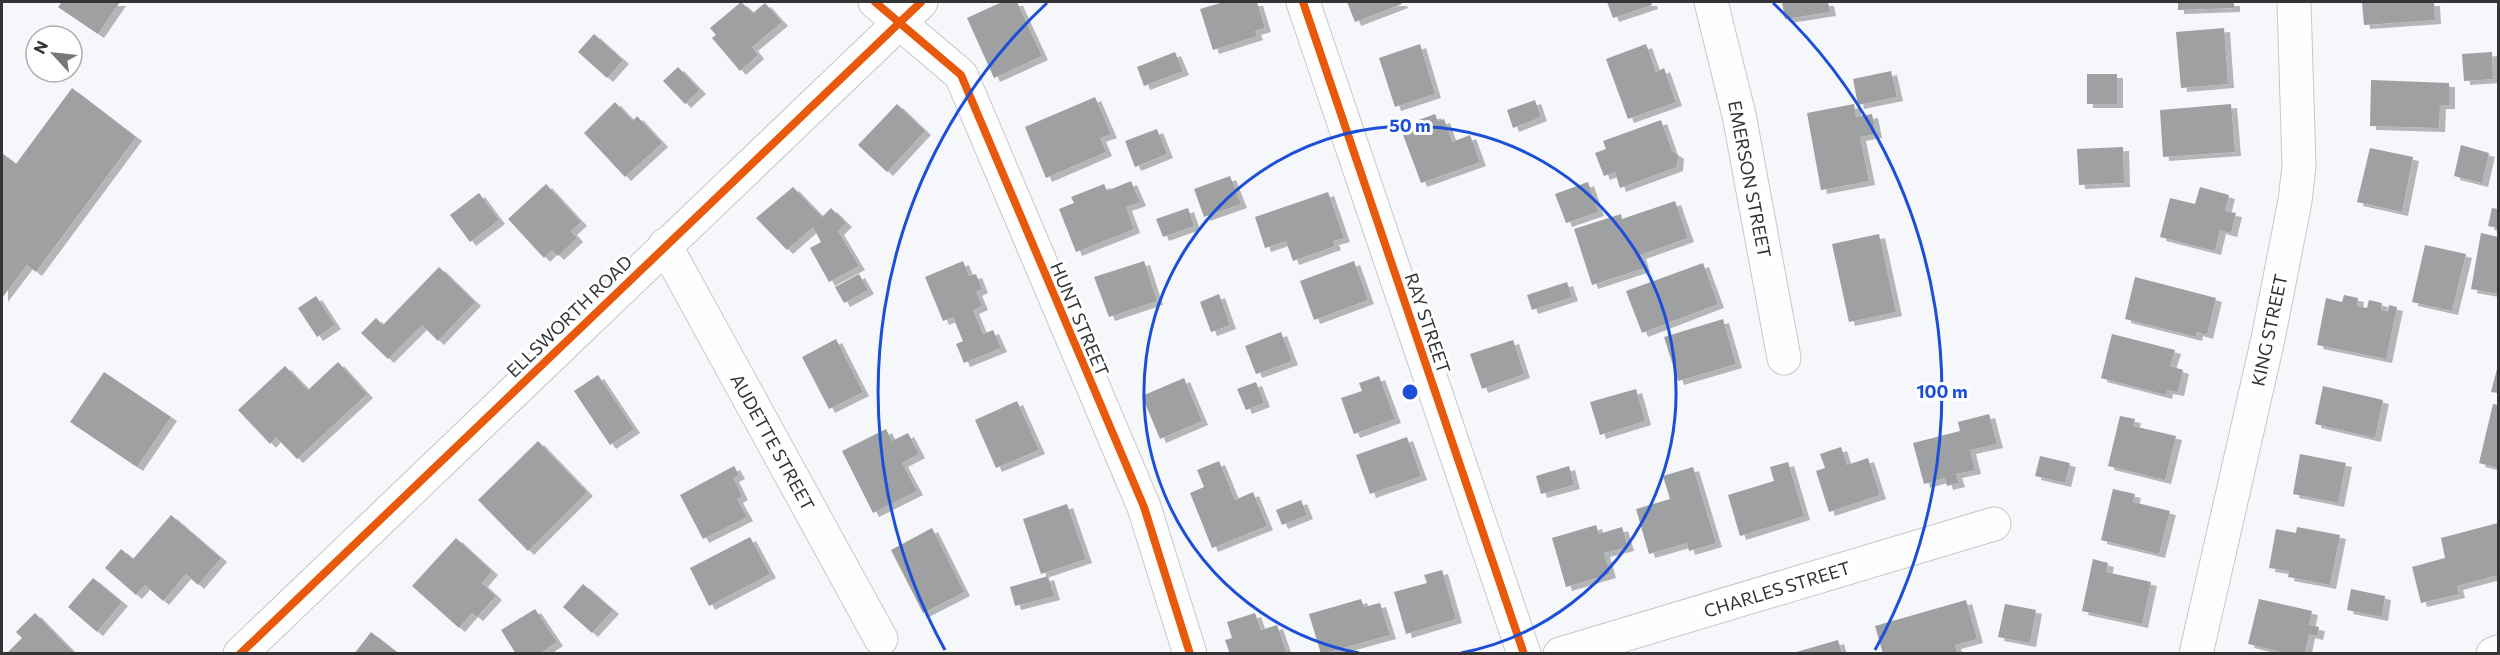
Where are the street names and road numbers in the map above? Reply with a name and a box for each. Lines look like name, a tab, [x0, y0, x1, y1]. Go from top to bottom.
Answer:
street label: EMERSON STREET	[1724, 98, 1776, 260]
street label: ELLSWORTH ROAD	[502, 250, 636, 382]
street label: HUNT STREET	[1046, 259, 1114, 379]
street label: RAY STREET	[1401, 270, 1455, 376]
street label: KING STREET	[2246, 272, 2292, 388]
street label: AUDETTE STREET	[726, 370, 820, 514]
street label: CHARLES STREET	[1701, 556, 1853, 622]

